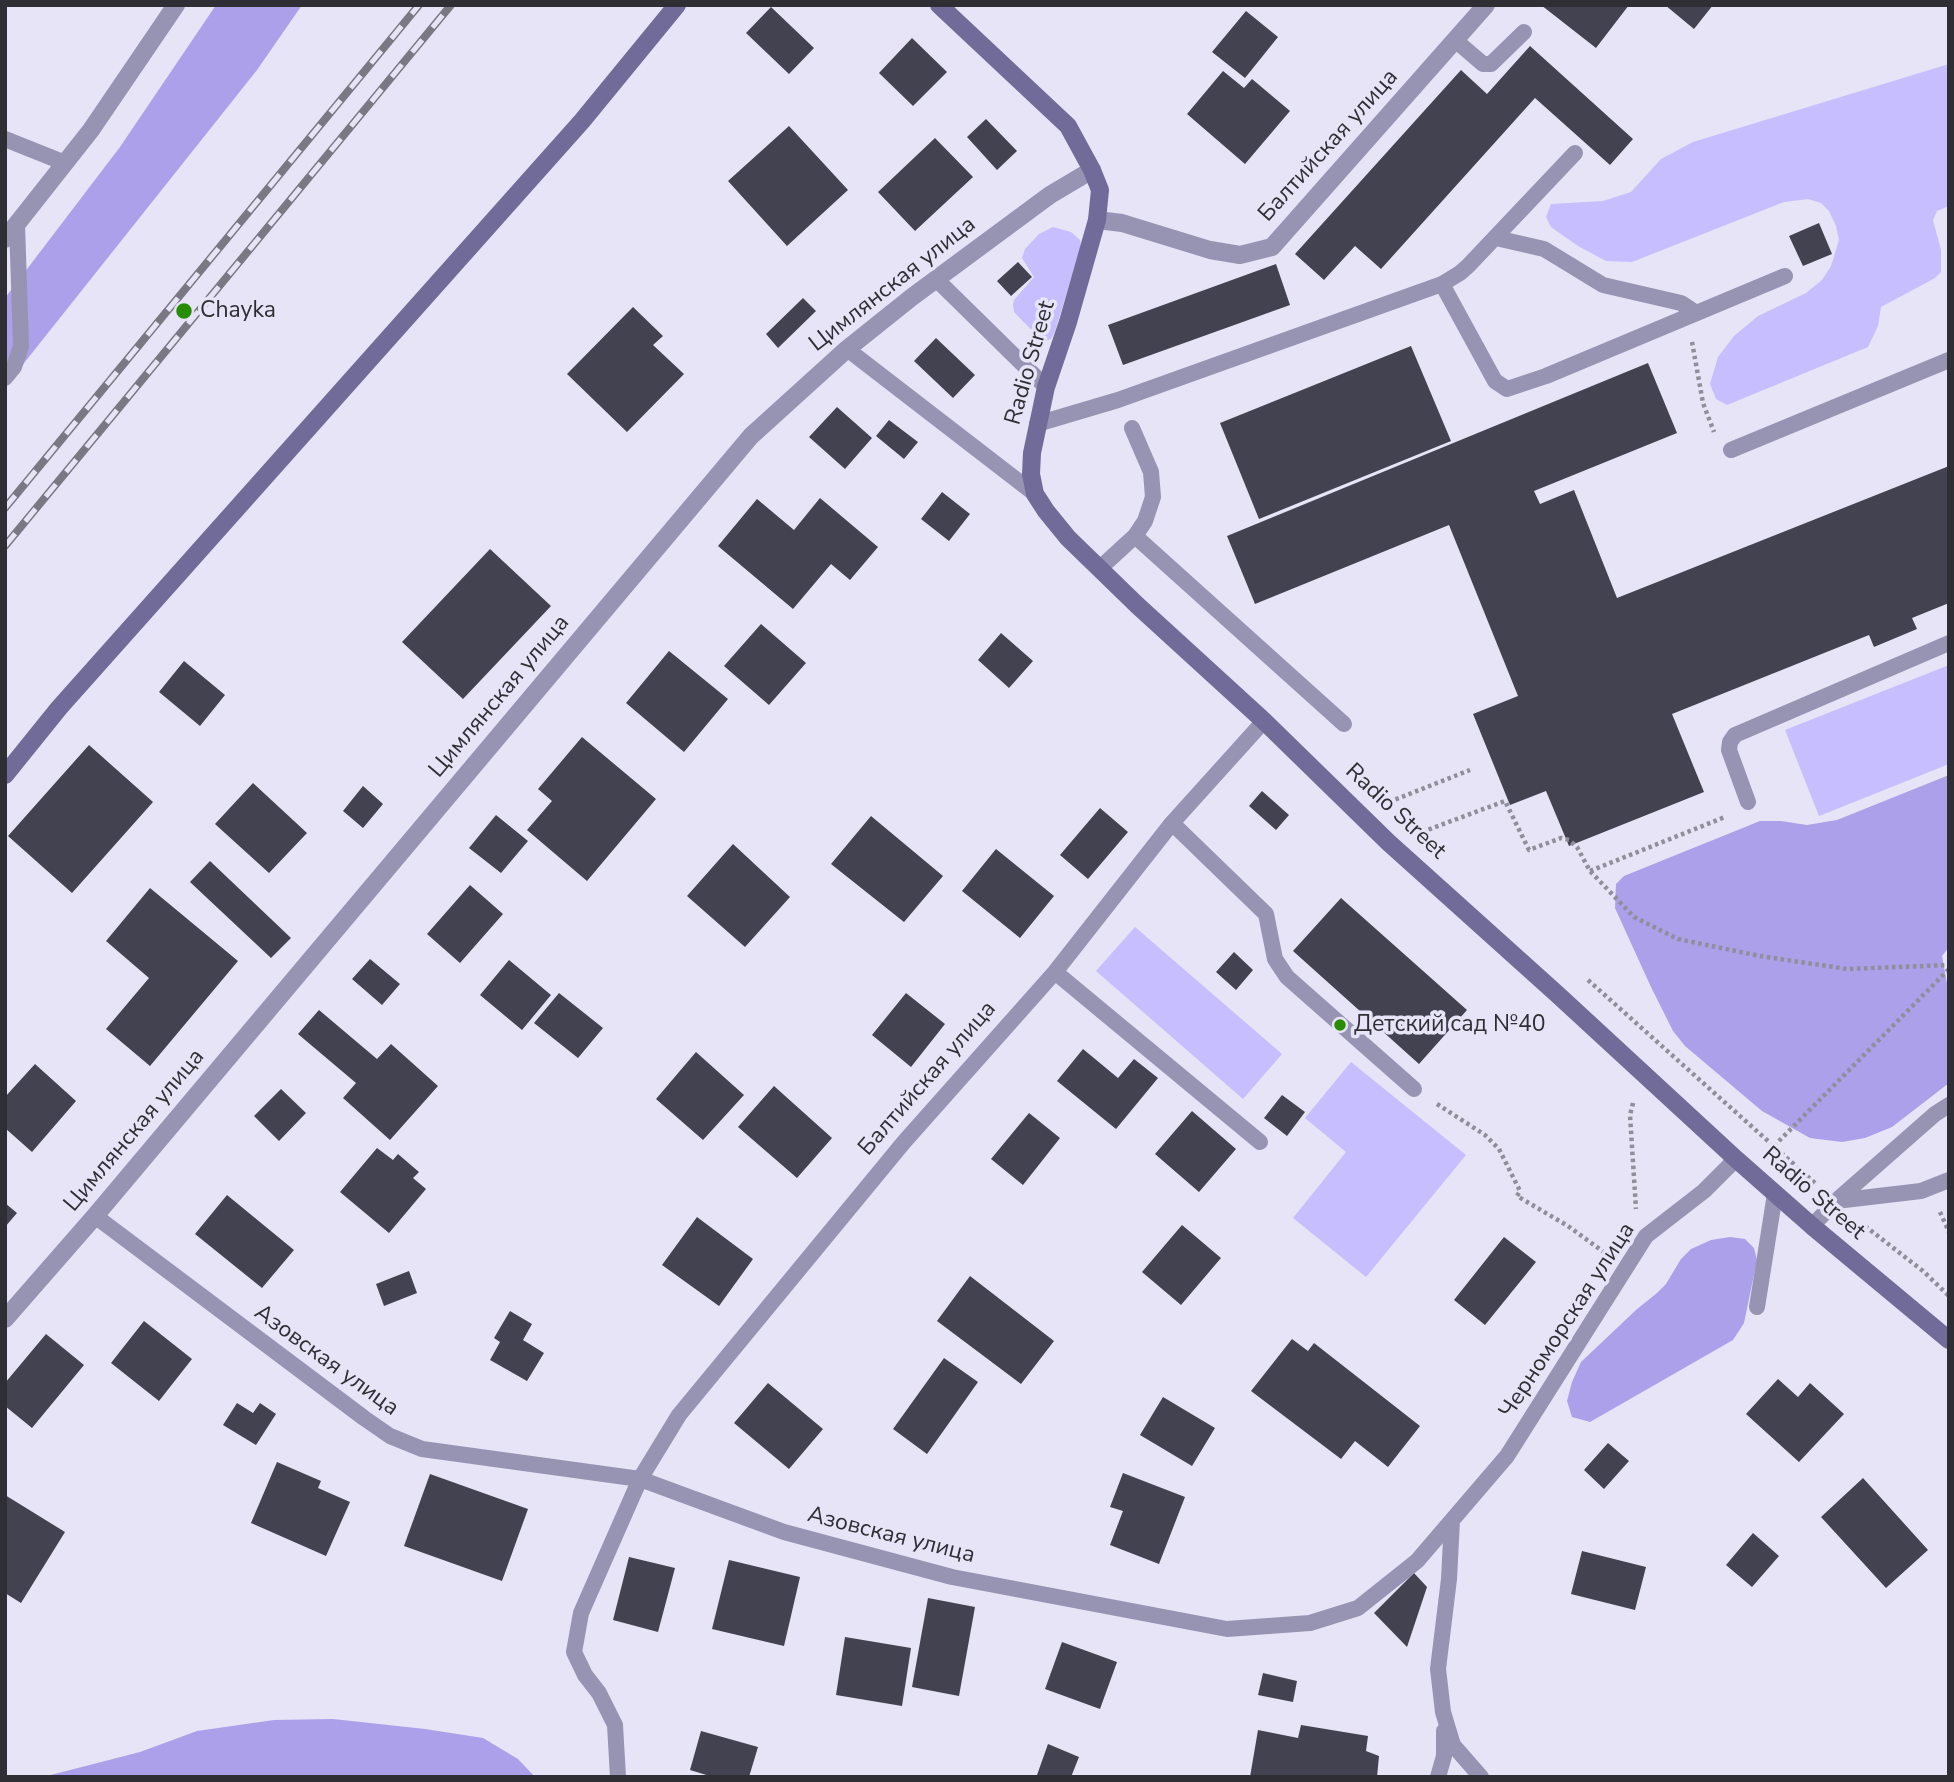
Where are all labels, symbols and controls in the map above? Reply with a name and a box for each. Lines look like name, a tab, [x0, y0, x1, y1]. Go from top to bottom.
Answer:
street label: Балтийская улица	[1253, 64, 1405, 228]
street label: Цимлянская улица	[804, 211, 982, 359]
place label: Chayka	[200, 297, 276, 325]
street label: Radio Street	[1000, 298, 1062, 428]
marker: Chayka	[174, 301, 194, 321]
street label: Цимлянская улица	[424, 610, 576, 784]
street label: Radio Street	[1339, 758, 1451, 866]
street label: Балтийская улица	[853, 996, 1003, 1162]
place label: Детский сад №40	[1354, 1011, 1546, 1039]
marker: Детский сад №40	[1332, 1017, 1348, 1033]
street label: Цимлянская улица	[59, 1044, 211, 1218]
street label: Radio Street	[1756, 1142, 1870, 1246]
street label: Черноморская улица	[1494, 1218, 1642, 1424]
street label: Азовская улица	[248, 1299, 404, 1423]
street label: Азовская улица	[804, 1502, 978, 1570]

